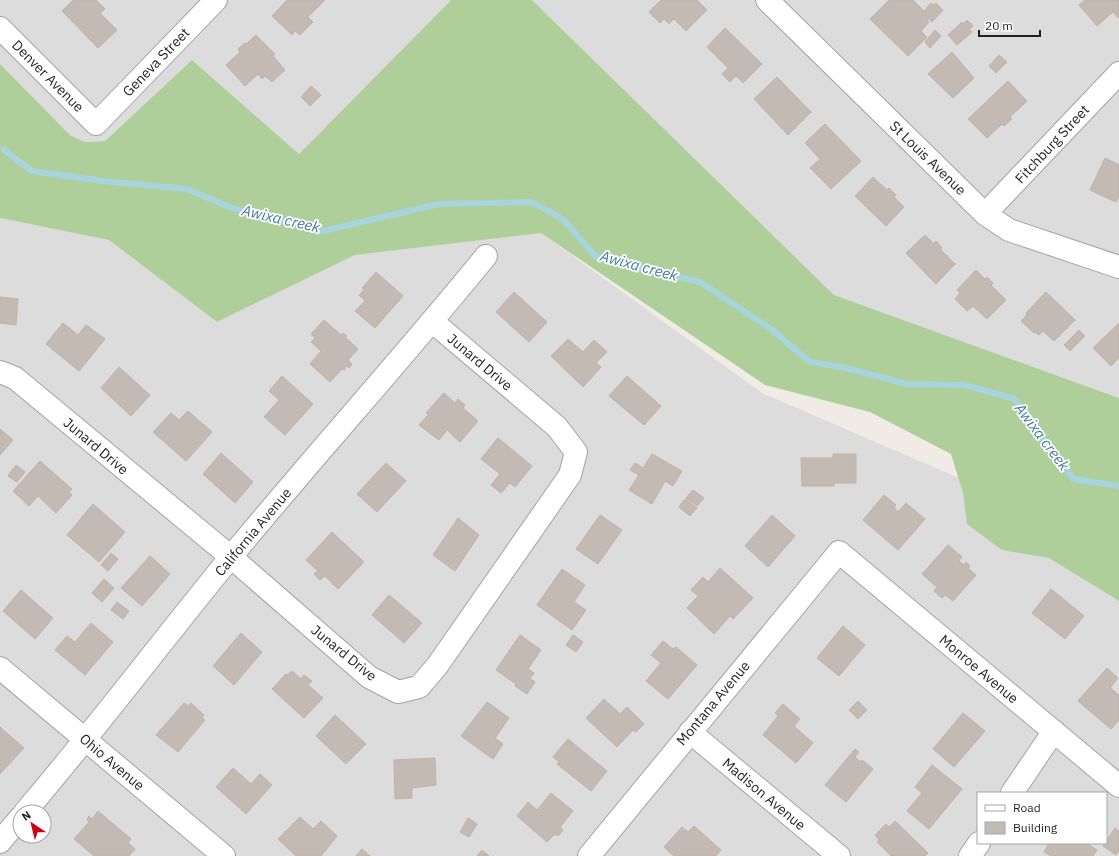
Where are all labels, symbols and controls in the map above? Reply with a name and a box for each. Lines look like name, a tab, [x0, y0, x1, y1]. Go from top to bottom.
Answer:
scale bar	[979, 12, 1040, 38]
text: 20 m	[985, 18, 1013, 33]
street label: Geneva Street	[119, 24, 193, 100]
street label: Denver Avenue	[8, 36, 88, 116]
street label: Fitchburg Street	[1011, 101, 1093, 187]
street label: St Louis Avenue	[886, 117, 970, 199]
water label: Awixa creek	[239, 200, 322, 237]
water label: Awixa creek	[597, 246, 680, 285]
street label: Junard Drive	[444, 330, 516, 395]
water label: Awixa creek	[1010, 398, 1074, 474]
street label: Junard Drive	[60, 414, 132, 479]
street label: California Avenue	[211, 484, 295, 580]
street label: Junard Drive	[307, 621, 381, 685]
street label: Monroe Avenue	[936, 631, 1022, 708]
street label: Montana Avenue	[672, 657, 754, 749]
street label: Ohio Avenue	[76, 730, 148, 795]
street label: Madison Avenue	[719, 754, 810, 834]
legend	[977, 792, 1107, 844]
text: Road	[1013, 800, 1041, 815]
north arrow	[12, 804, 52, 844]
text: N	[19, 808, 34, 824]
text: Building	[1013, 820, 1058, 835]

